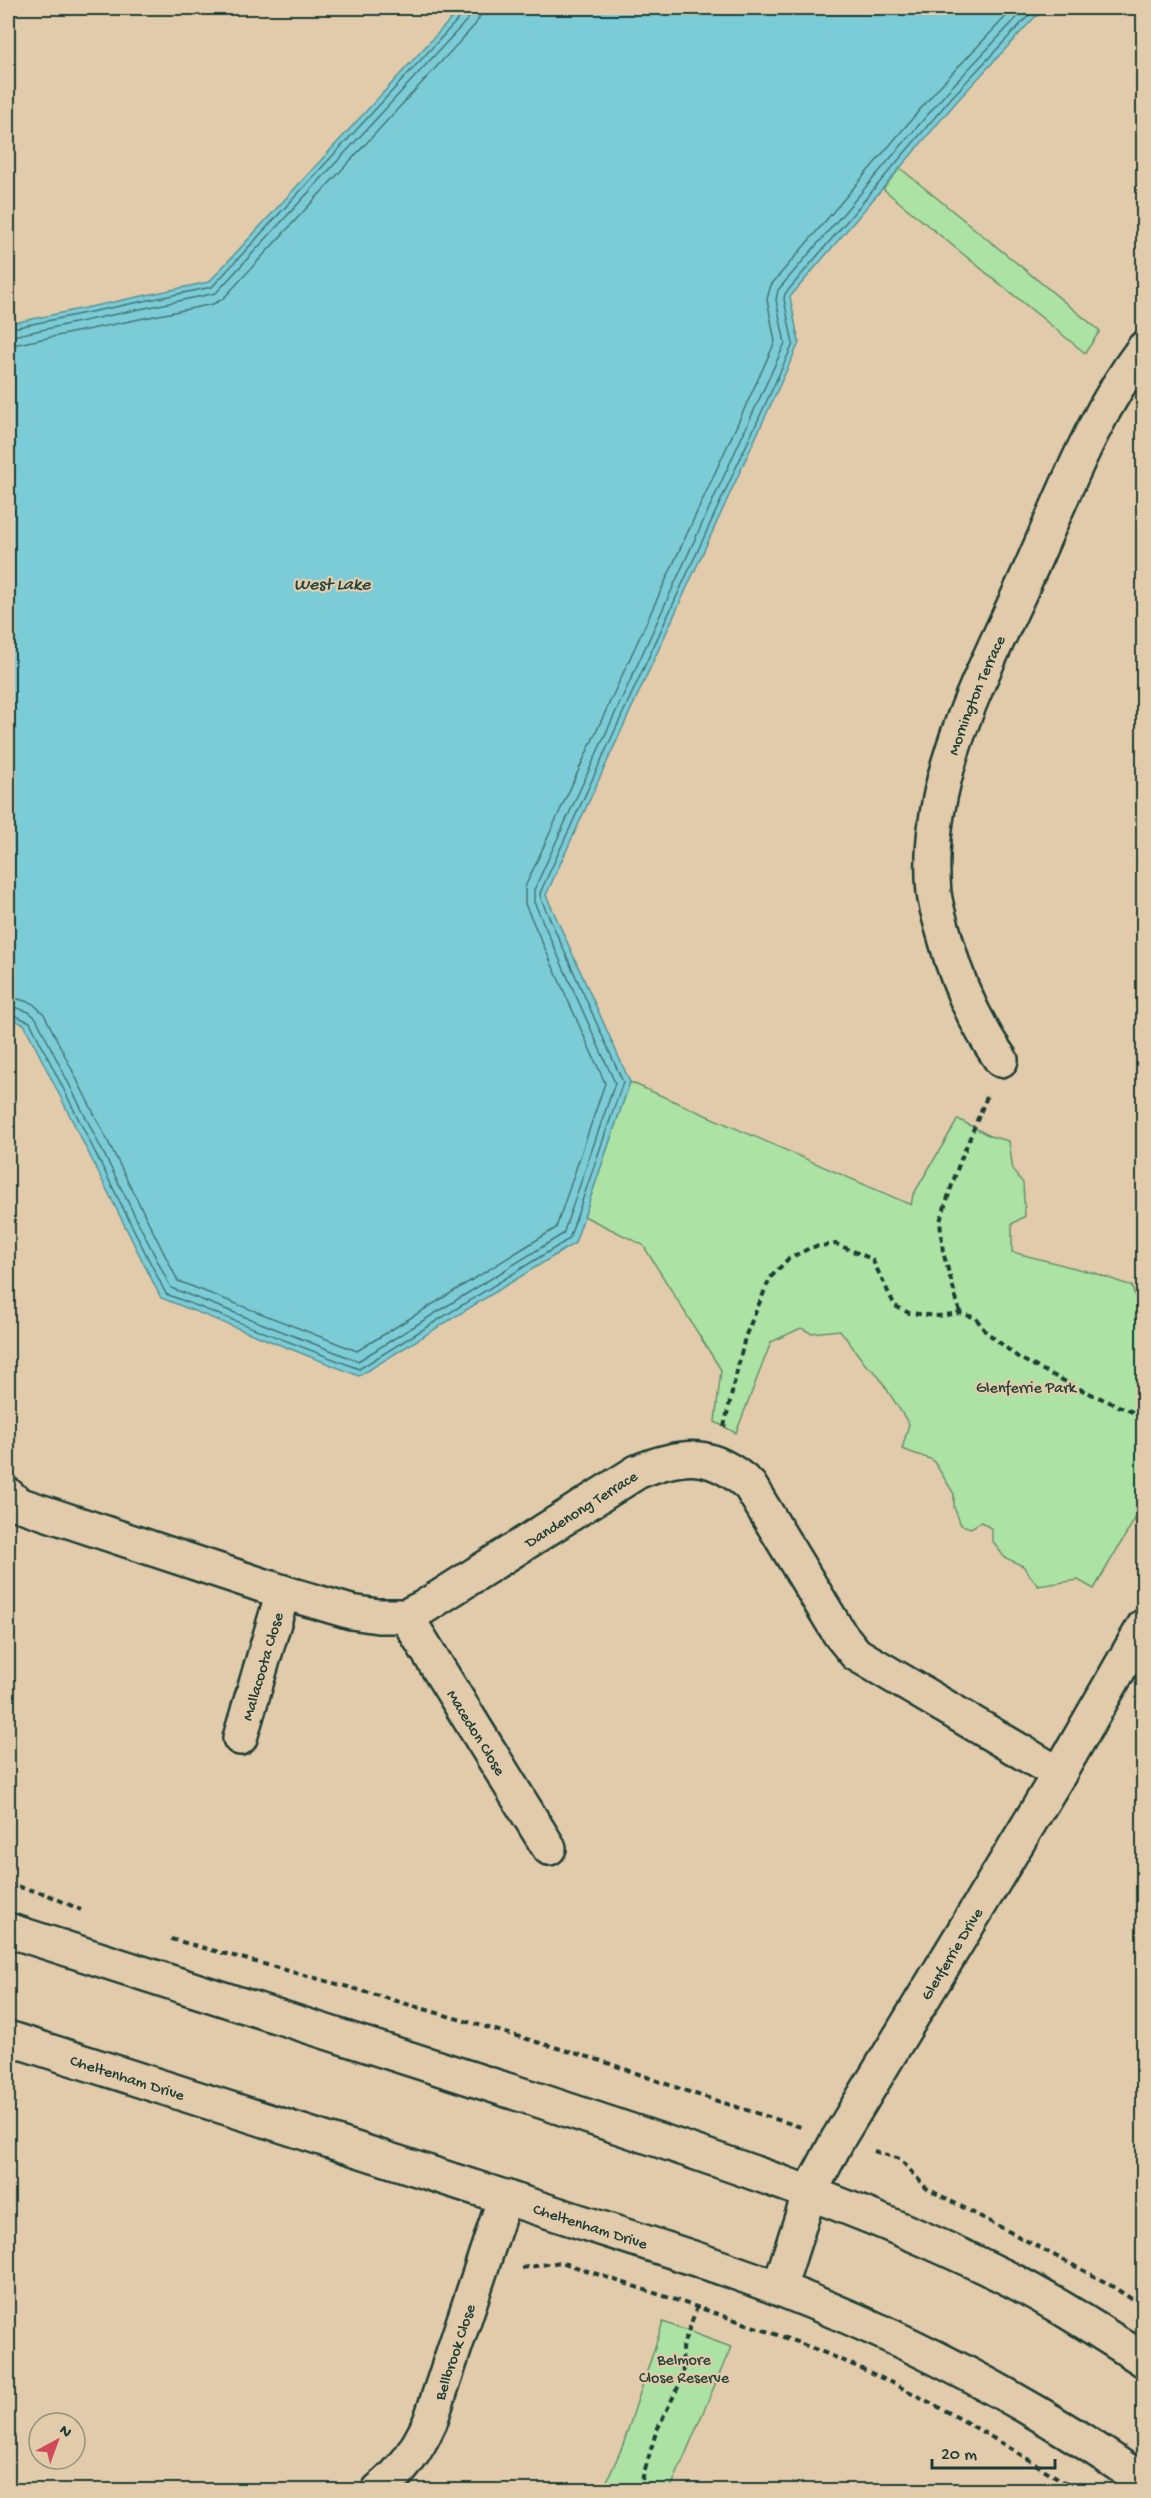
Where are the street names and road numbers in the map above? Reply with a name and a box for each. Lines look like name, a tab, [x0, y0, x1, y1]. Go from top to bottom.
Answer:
street label: Mornington Terrace	[946, 633, 1012, 758]
street label: Dandenong Terrace	[522, 1468, 642, 1554]
street label: Mallacoota Close	[240, 1610, 290, 1723]
street label: Macedon Close	[441, 1687, 508, 1781]
street label: Glenferrie Drive	[918, 1905, 989, 2005]
street label: Cheltenham Drive	[67, 2052, 187, 2107]
street label: Cheltenham Drive	[530, 2201, 650, 2256]
street label: Bellbrook Close	[432, 2302, 482, 2404]

